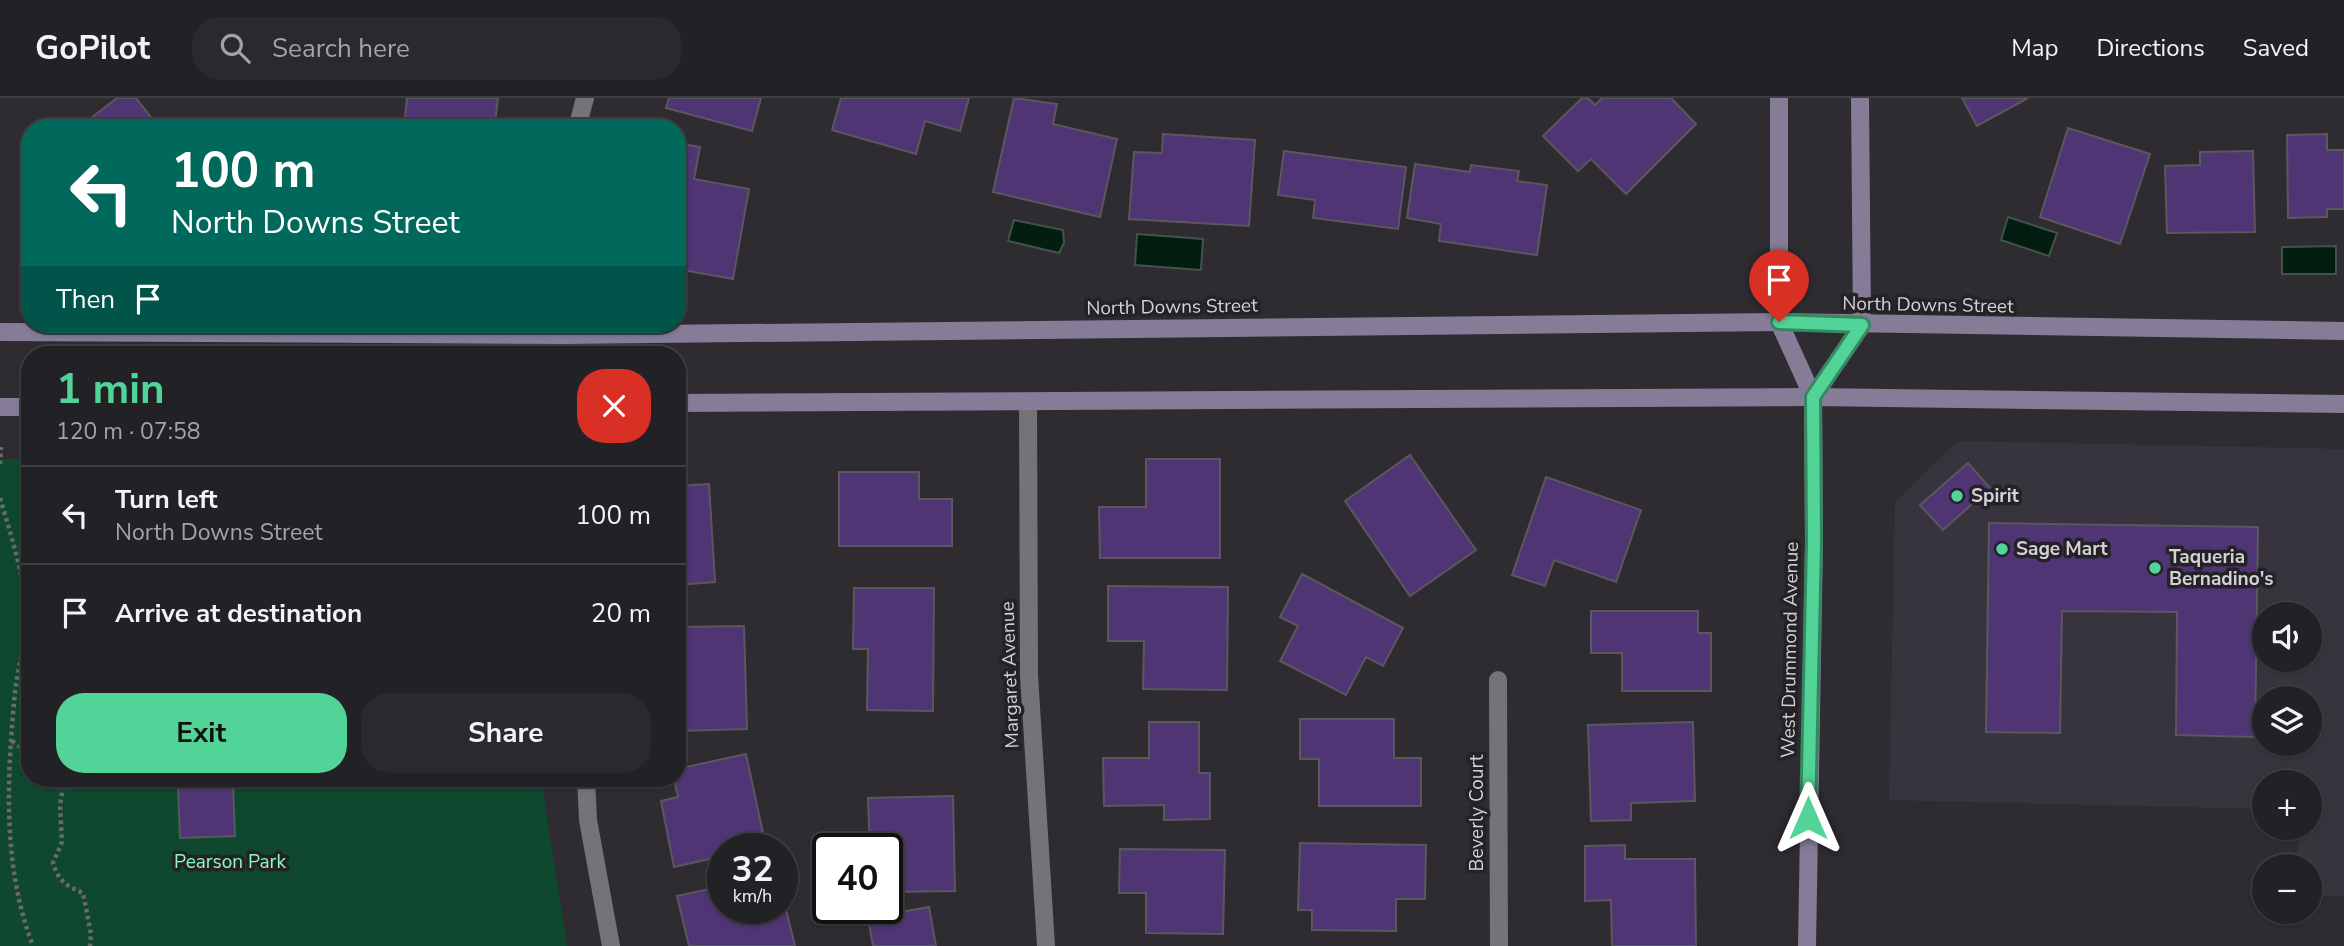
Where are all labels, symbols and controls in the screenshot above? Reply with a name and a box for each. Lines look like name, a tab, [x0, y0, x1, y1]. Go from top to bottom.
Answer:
search box	[192, 17, 682, 80]
text: GoPilot	[35, 26, 150, 71]
icon: search	[216, 29, 254, 67]
text: Search here	[272, 31, 410, 66]
text: Map	[2011, 32, 2058, 64]
text: Directions	[2096, 32, 2205, 64]
text: Saved	[2243, 32, 2309, 64]
text: 100 m	[171, 137, 315, 204]
icon: left	[56, 147, 147, 238]
text: North Downs Street	[171, 201, 460, 244]
pin	[1749, 250, 1809, 322]
icon: arrive	[1760, 261, 1798, 299]
icon: arrive	[129, 280, 167, 318]
text: Then	[56, 282, 115, 317]
street label: North Downs Street	[1842, 291, 2014, 319]
street label: North Downs Street	[1086, 293, 1258, 321]
text: 1 min	[56, 361, 165, 418]
button: close	[577, 369, 651, 443]
text: 120 m · 07:58	[56, 416, 201, 447]
text: Turn left	[115, 482, 218, 517]
place label: Spirit	[1971, 483, 2020, 509]
marker: Spirit	[1949, 488, 1965, 504]
icon: left	[56, 496, 94, 534]
text: 100 m	[575, 498, 651, 533]
text: North Downs Street	[115, 517, 323, 548]
place label: Sage Mart	[2016, 536, 2108, 562]
marker: Sage Mart	[1994, 541, 2010, 557]
street label: West Drummond Avenue	[1775, 542, 1805, 758]
place label: Taqueria Bernadino's	[2169, 544, 2274, 592]
marker: Taqueria Bernadino's	[2147, 560, 2163, 576]
icon: arrive	[56, 594, 94, 632]
text: Arrive at destination	[115, 596, 362, 631]
text: 20 m	[591, 596, 651, 631]
street label: Margaret Avenue	[994, 601, 1026, 749]
map controls	[2252, 602, 2322, 924]
button: sound	[2252, 602, 2322, 672]
button: layers	[2252, 686, 2322, 756]
button: Exit	[56, 693, 347, 773]
button: Share	[361, 693, 651, 773]
street label: Beverly Court	[1464, 754, 1490, 871]
button: +	[2252, 770, 2322, 840]
position arrow	[1771, 781, 1845, 855]
speed limit sign: 40	[812, 833, 903, 924]
text: 32	[731, 846, 774, 893]
park label: Pearson Park	[174, 849, 286, 875]
button: −	[2252, 854, 2322, 924]
text: km/h	[733, 884, 772, 908]

